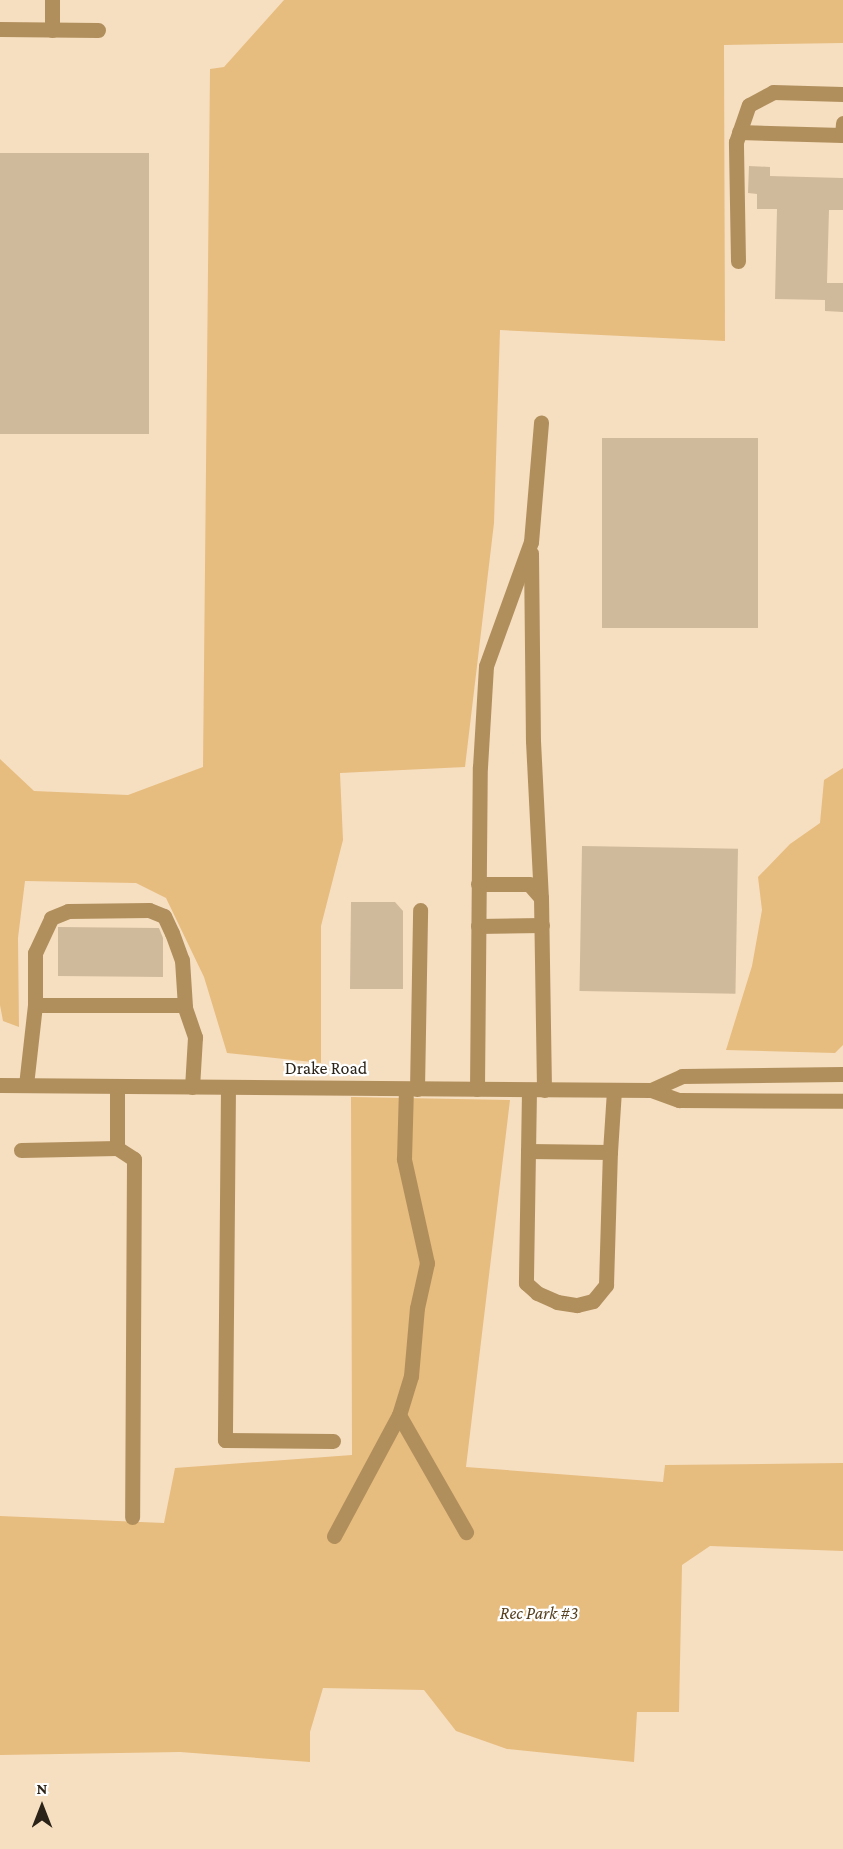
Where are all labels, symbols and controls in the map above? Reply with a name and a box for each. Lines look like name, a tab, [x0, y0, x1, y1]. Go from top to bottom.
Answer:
street label: Drake Road	[285, 1057, 367, 1079]
park label: Rec Park #3	[500, 1602, 578, 1624]
north arrow	[12, 1777, 72, 1837]
text: N	[37, 1780, 47, 1797]

